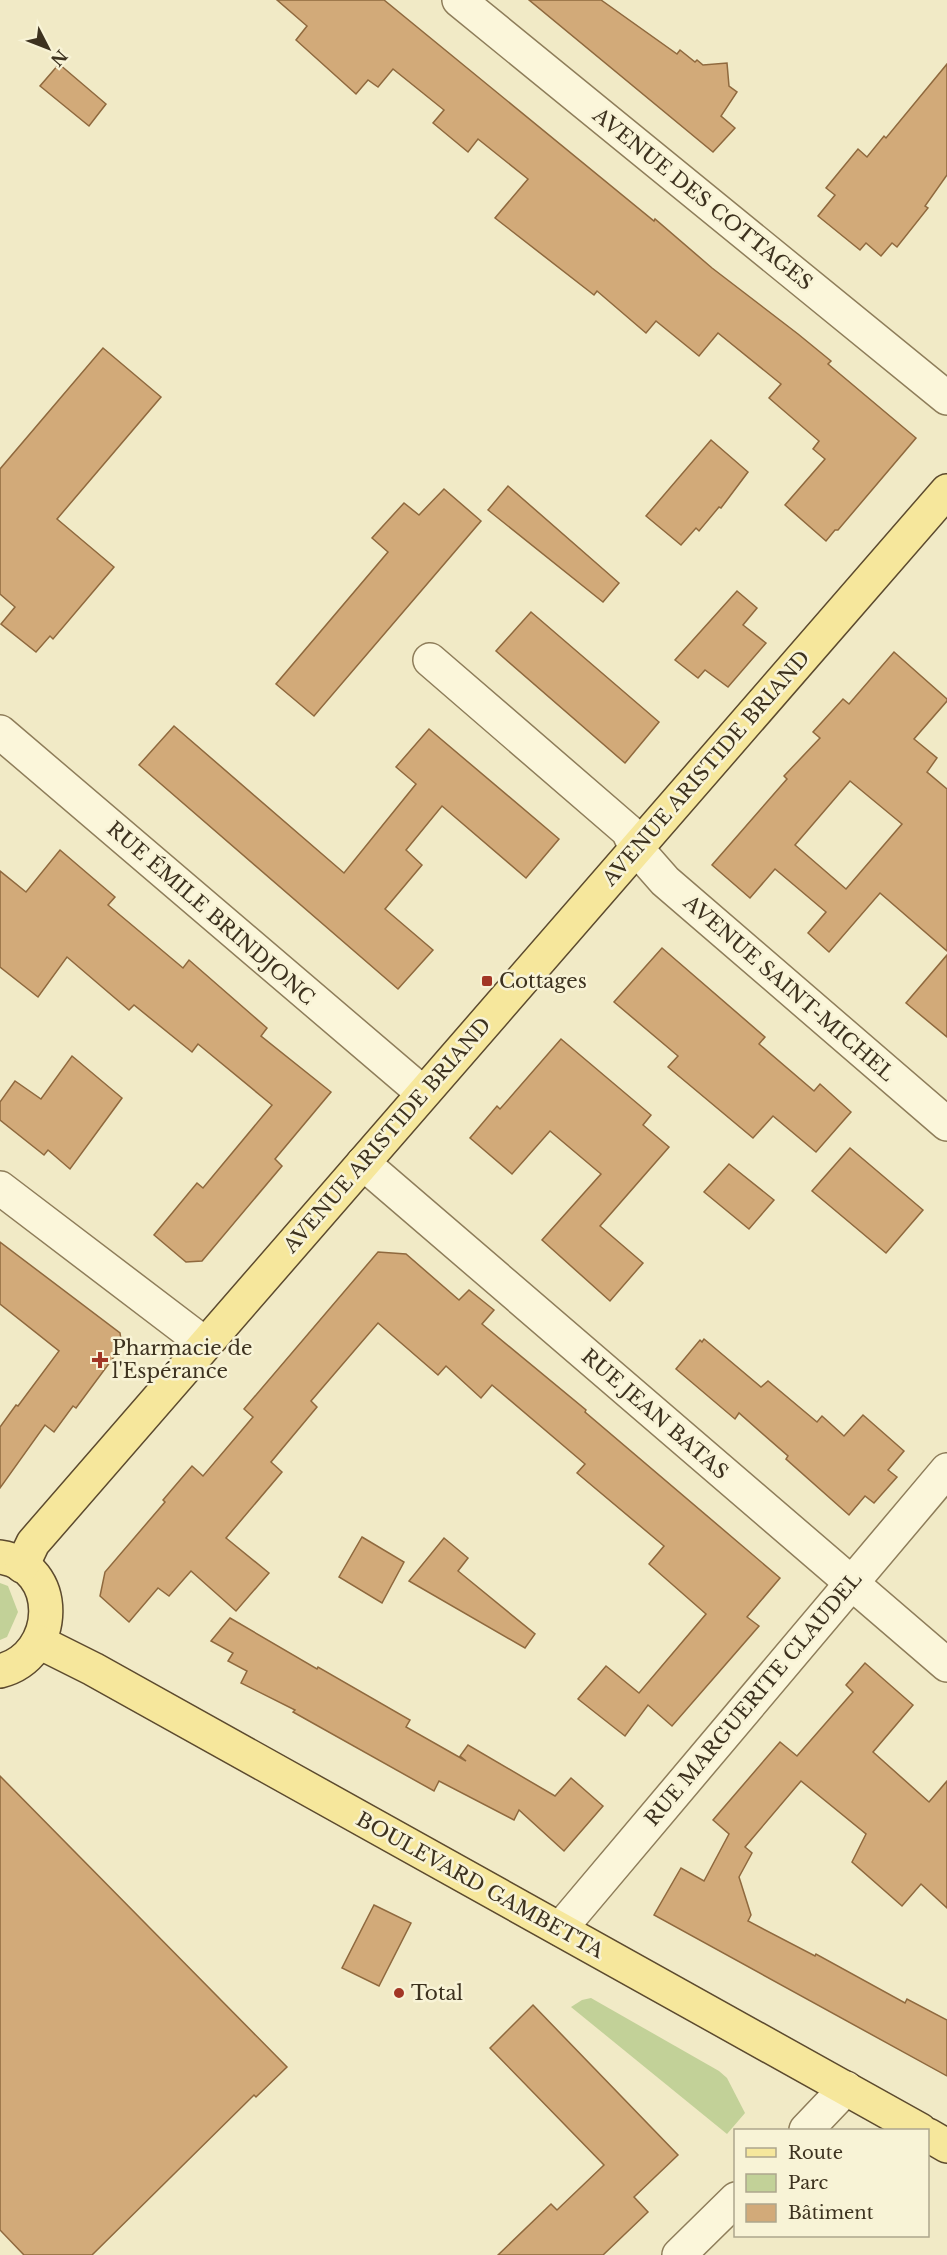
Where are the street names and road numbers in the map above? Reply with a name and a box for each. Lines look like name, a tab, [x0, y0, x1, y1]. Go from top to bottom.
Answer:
street label: AVENUE DES COTTAGES	[588, 102, 818, 295]
street label: AVENUE ARISTIDE BRIAND	[597, 646, 815, 891]
street label: RUE ÉMILE BRINDJONC	[102, 816, 320, 1010]
street label: AVENUE SAINT-MICHEL	[678, 889, 899, 1086]
street label: AVENUE ARISTIDE BRIAND	[278, 1013, 496, 1258]
street label: RUE JEAN BATAS	[577, 1344, 733, 1484]
street label: RUE MARGUERITE CLAUDEL	[640, 1567, 867, 1831]
street label: BOULEVARD GAMBETTA	[352, 1807, 608, 1963]

